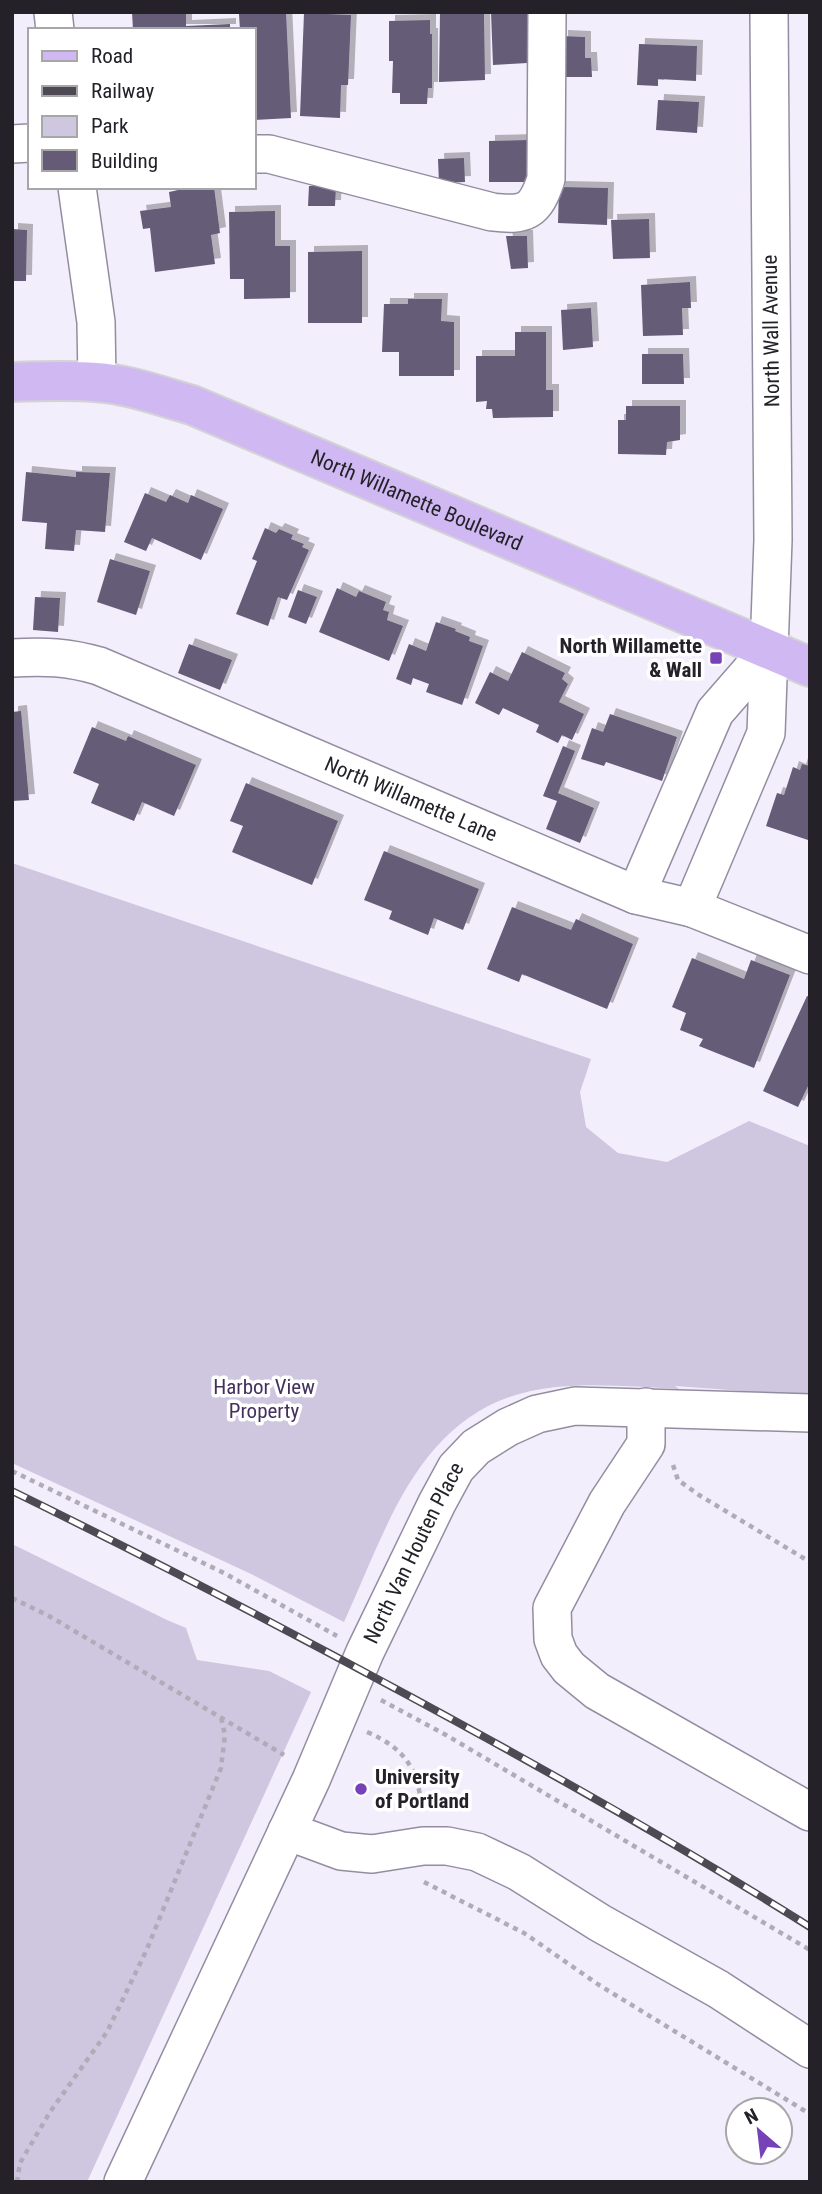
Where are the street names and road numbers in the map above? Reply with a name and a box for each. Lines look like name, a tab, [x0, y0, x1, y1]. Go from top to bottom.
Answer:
street label: North Wall Avenue	[758, 255, 784, 407]
street label: North Willamette Boulevard	[307, 445, 526, 556]
street label: North Willamette Lane	[321, 752, 501, 846]
street label: North Van Houten Place	[359, 1458, 469, 1647]

